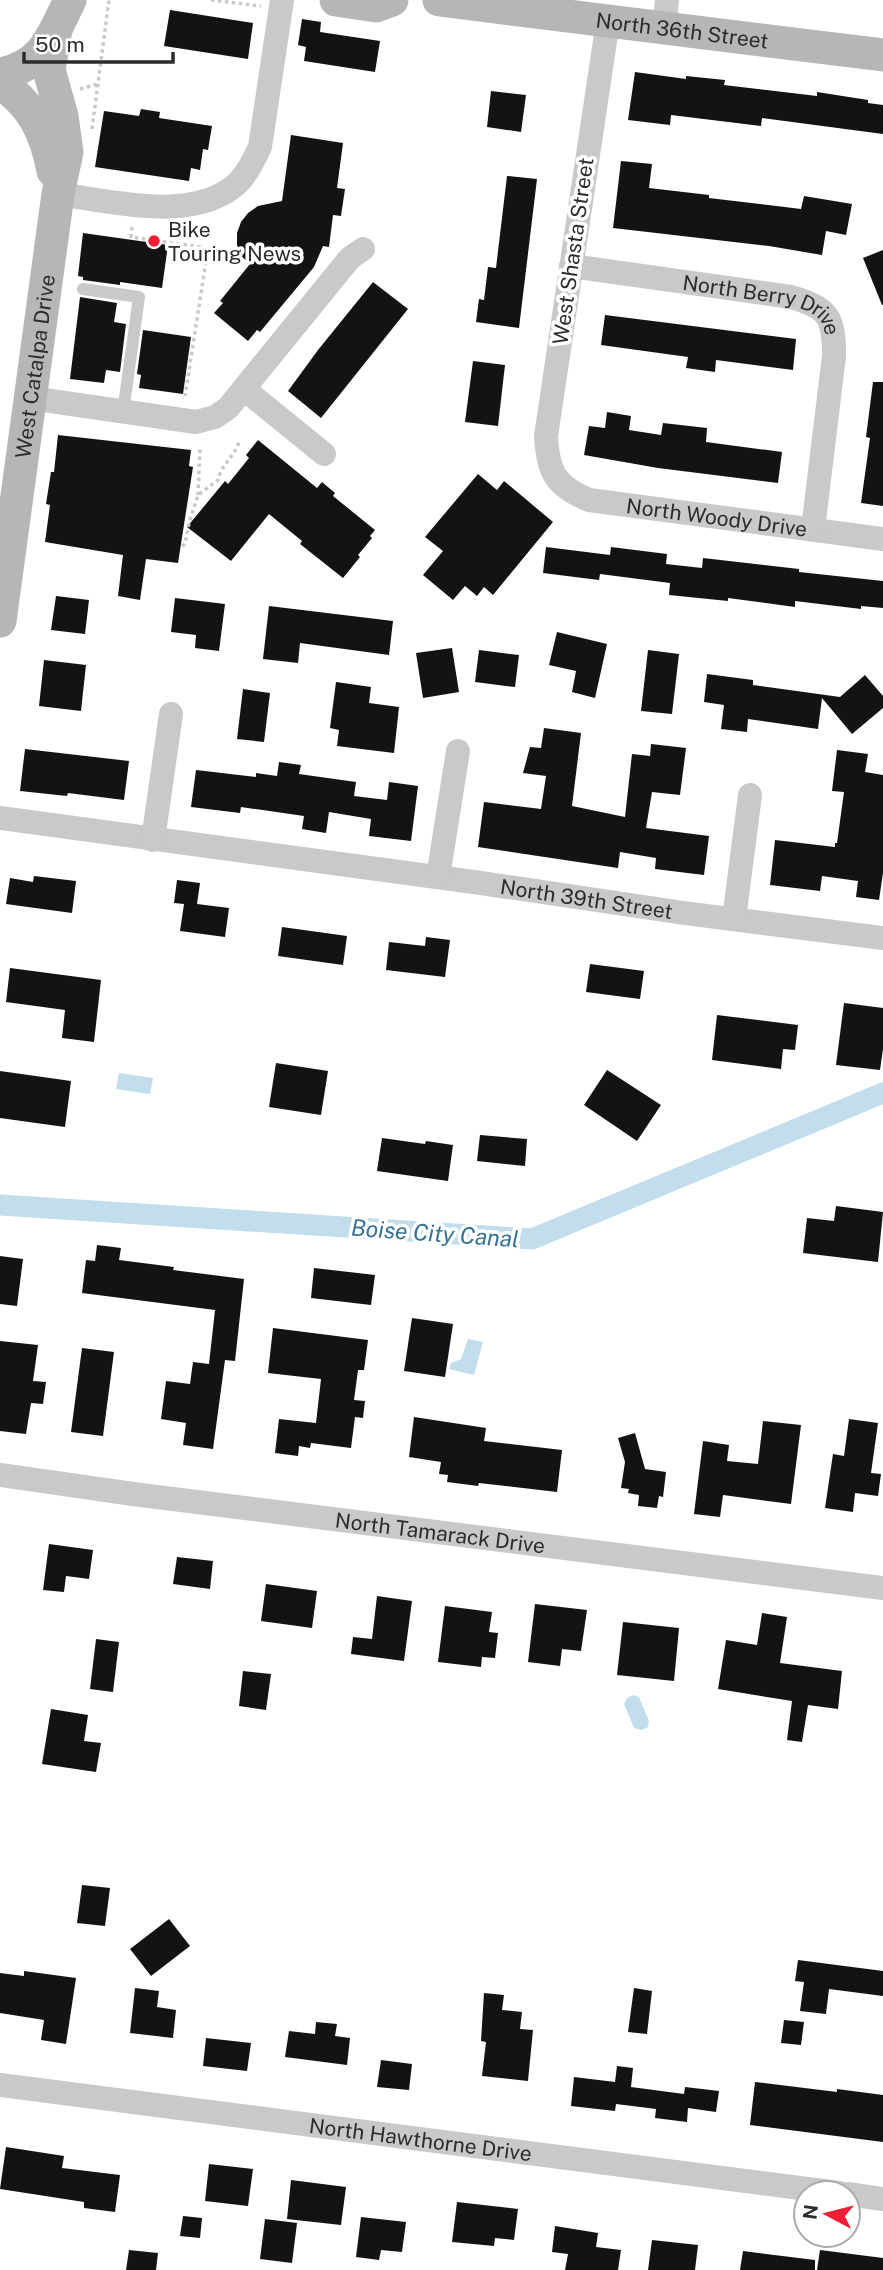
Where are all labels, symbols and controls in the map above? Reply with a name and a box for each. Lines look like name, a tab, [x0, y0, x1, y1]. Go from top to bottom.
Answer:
street label: North 36th Street	[594, 7, 770, 53]
scale bar	[24, 21, 173, 65]
text: 50 m	[35, 32, 85, 57]
street label: West Shasta Street	[547, 156, 599, 346]
place label: Bike Touring News	[168, 217, 301, 266]
marker: Bike Touring News	[146, 233, 162, 249]
street label: North Berry Drive	[681, 269, 845, 337]
street label: West Catalpa Drive	[10, 273, 59, 460]
street label: North Woody Drive	[625, 493, 809, 541]
street label: North 39th Street	[499, 874, 674, 924]
water label: Boise City Canal	[350, 1214, 520, 1252]
street label: North Tamarack Drive	[334, 1507, 547, 1558]
street label: North Hawthorne Drive	[308, 2112, 533, 2166]
north arrow	[792, 2179, 862, 2249]
text: N	[798, 2203, 822, 2221]

